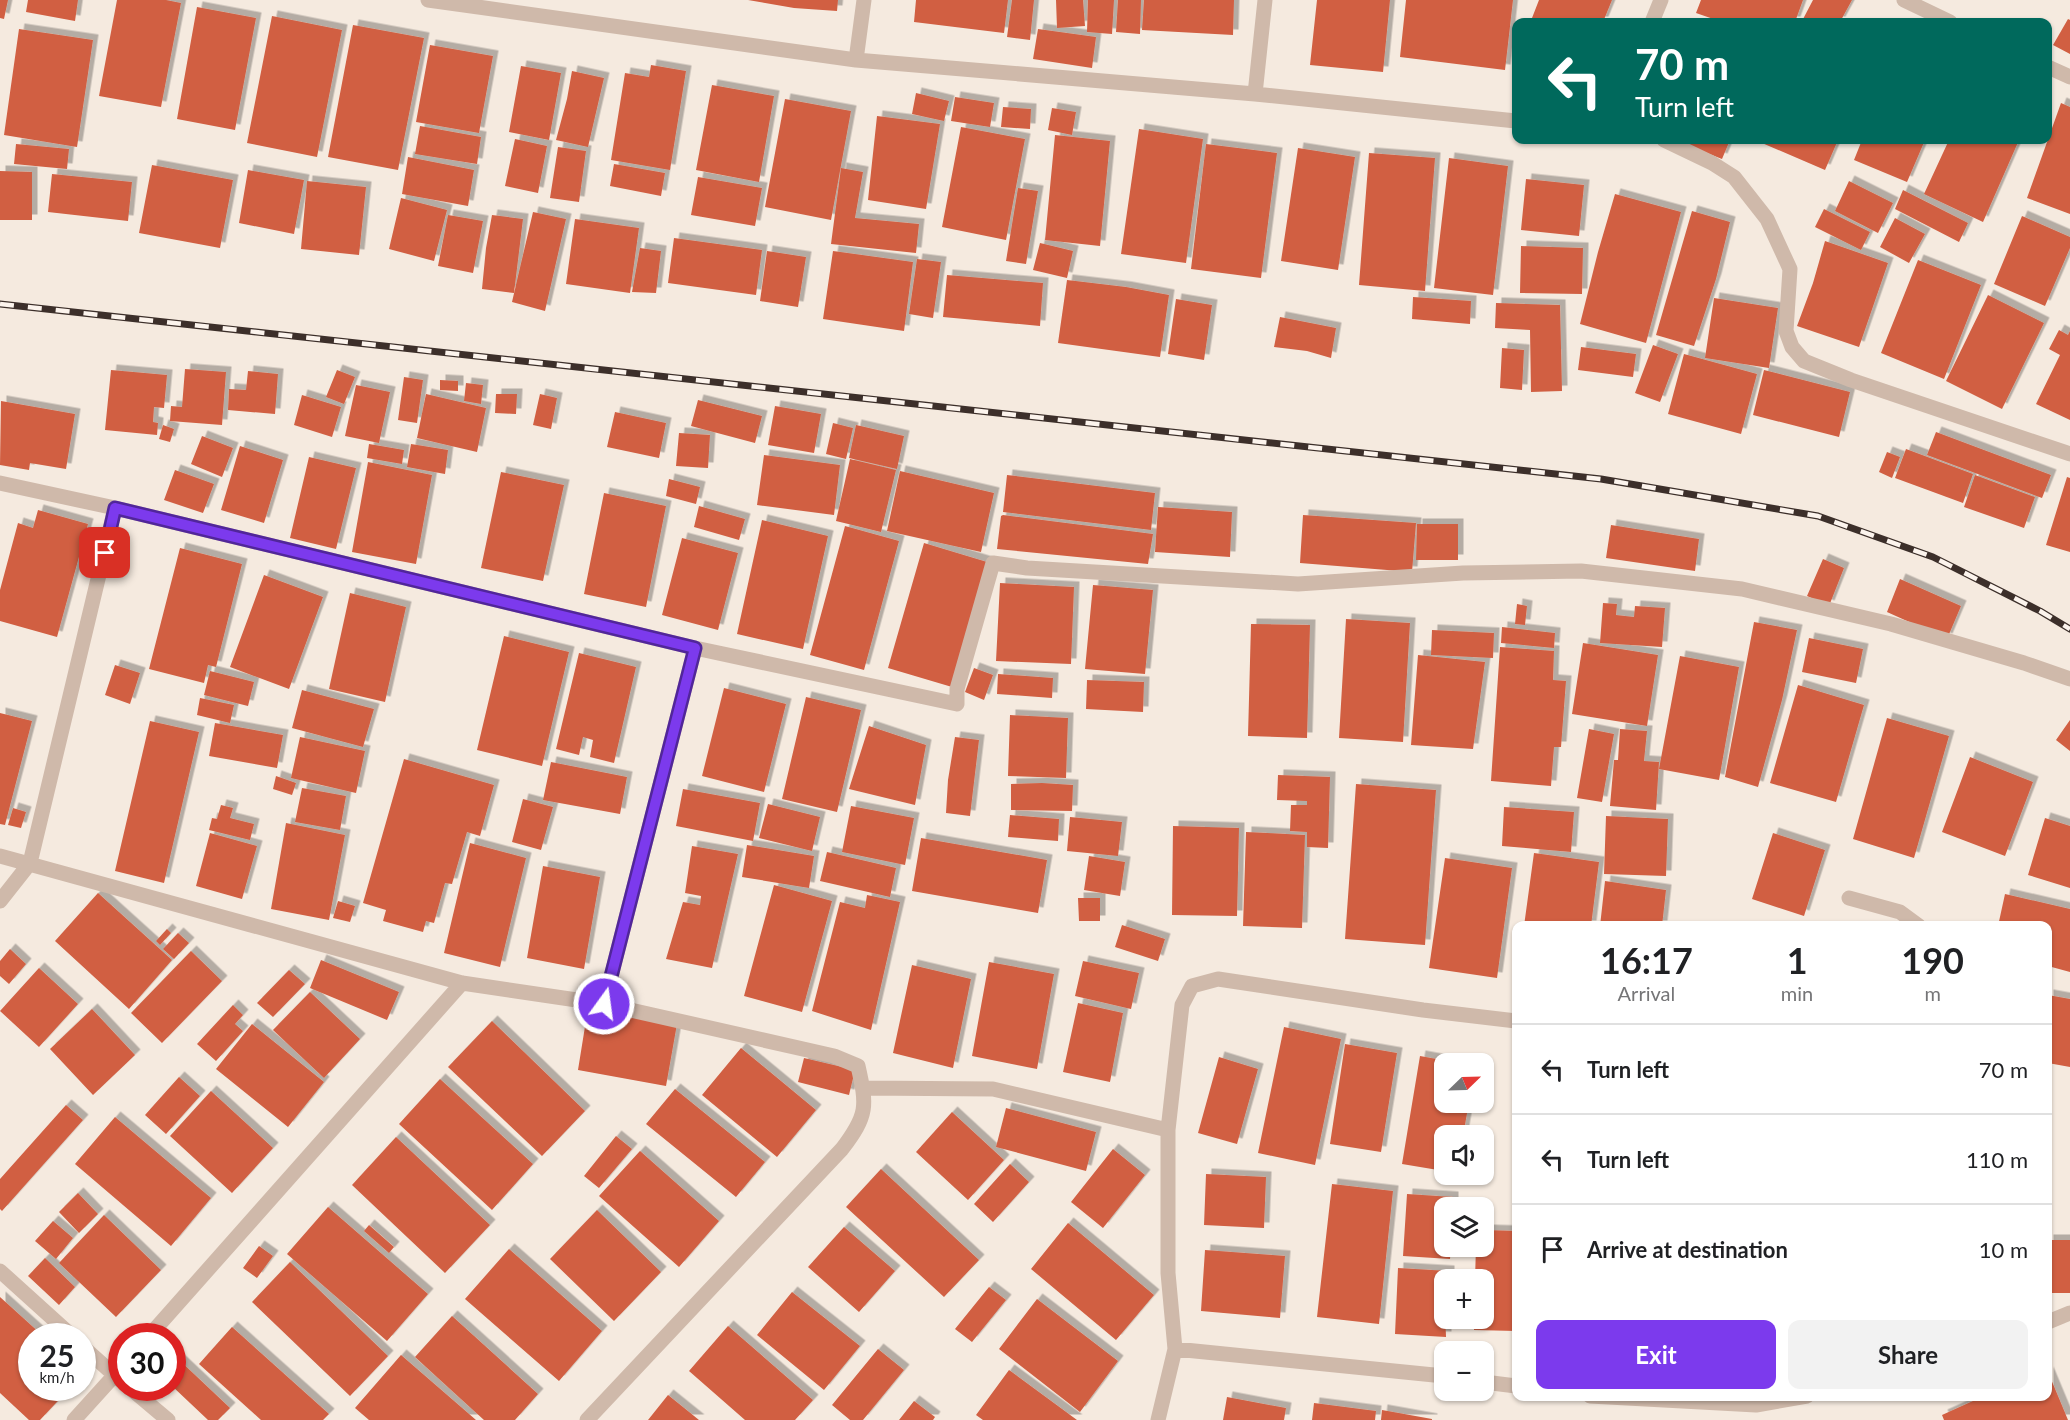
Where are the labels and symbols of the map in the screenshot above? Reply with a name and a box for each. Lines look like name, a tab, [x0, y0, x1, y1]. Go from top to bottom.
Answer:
pin	[79, 527, 130, 578]
position arrow	[572, 972, 636, 1036]
north arrow	[1434, 1053, 1494, 1113]
speed limit sign: 30	[108, 1323, 186, 1401]

